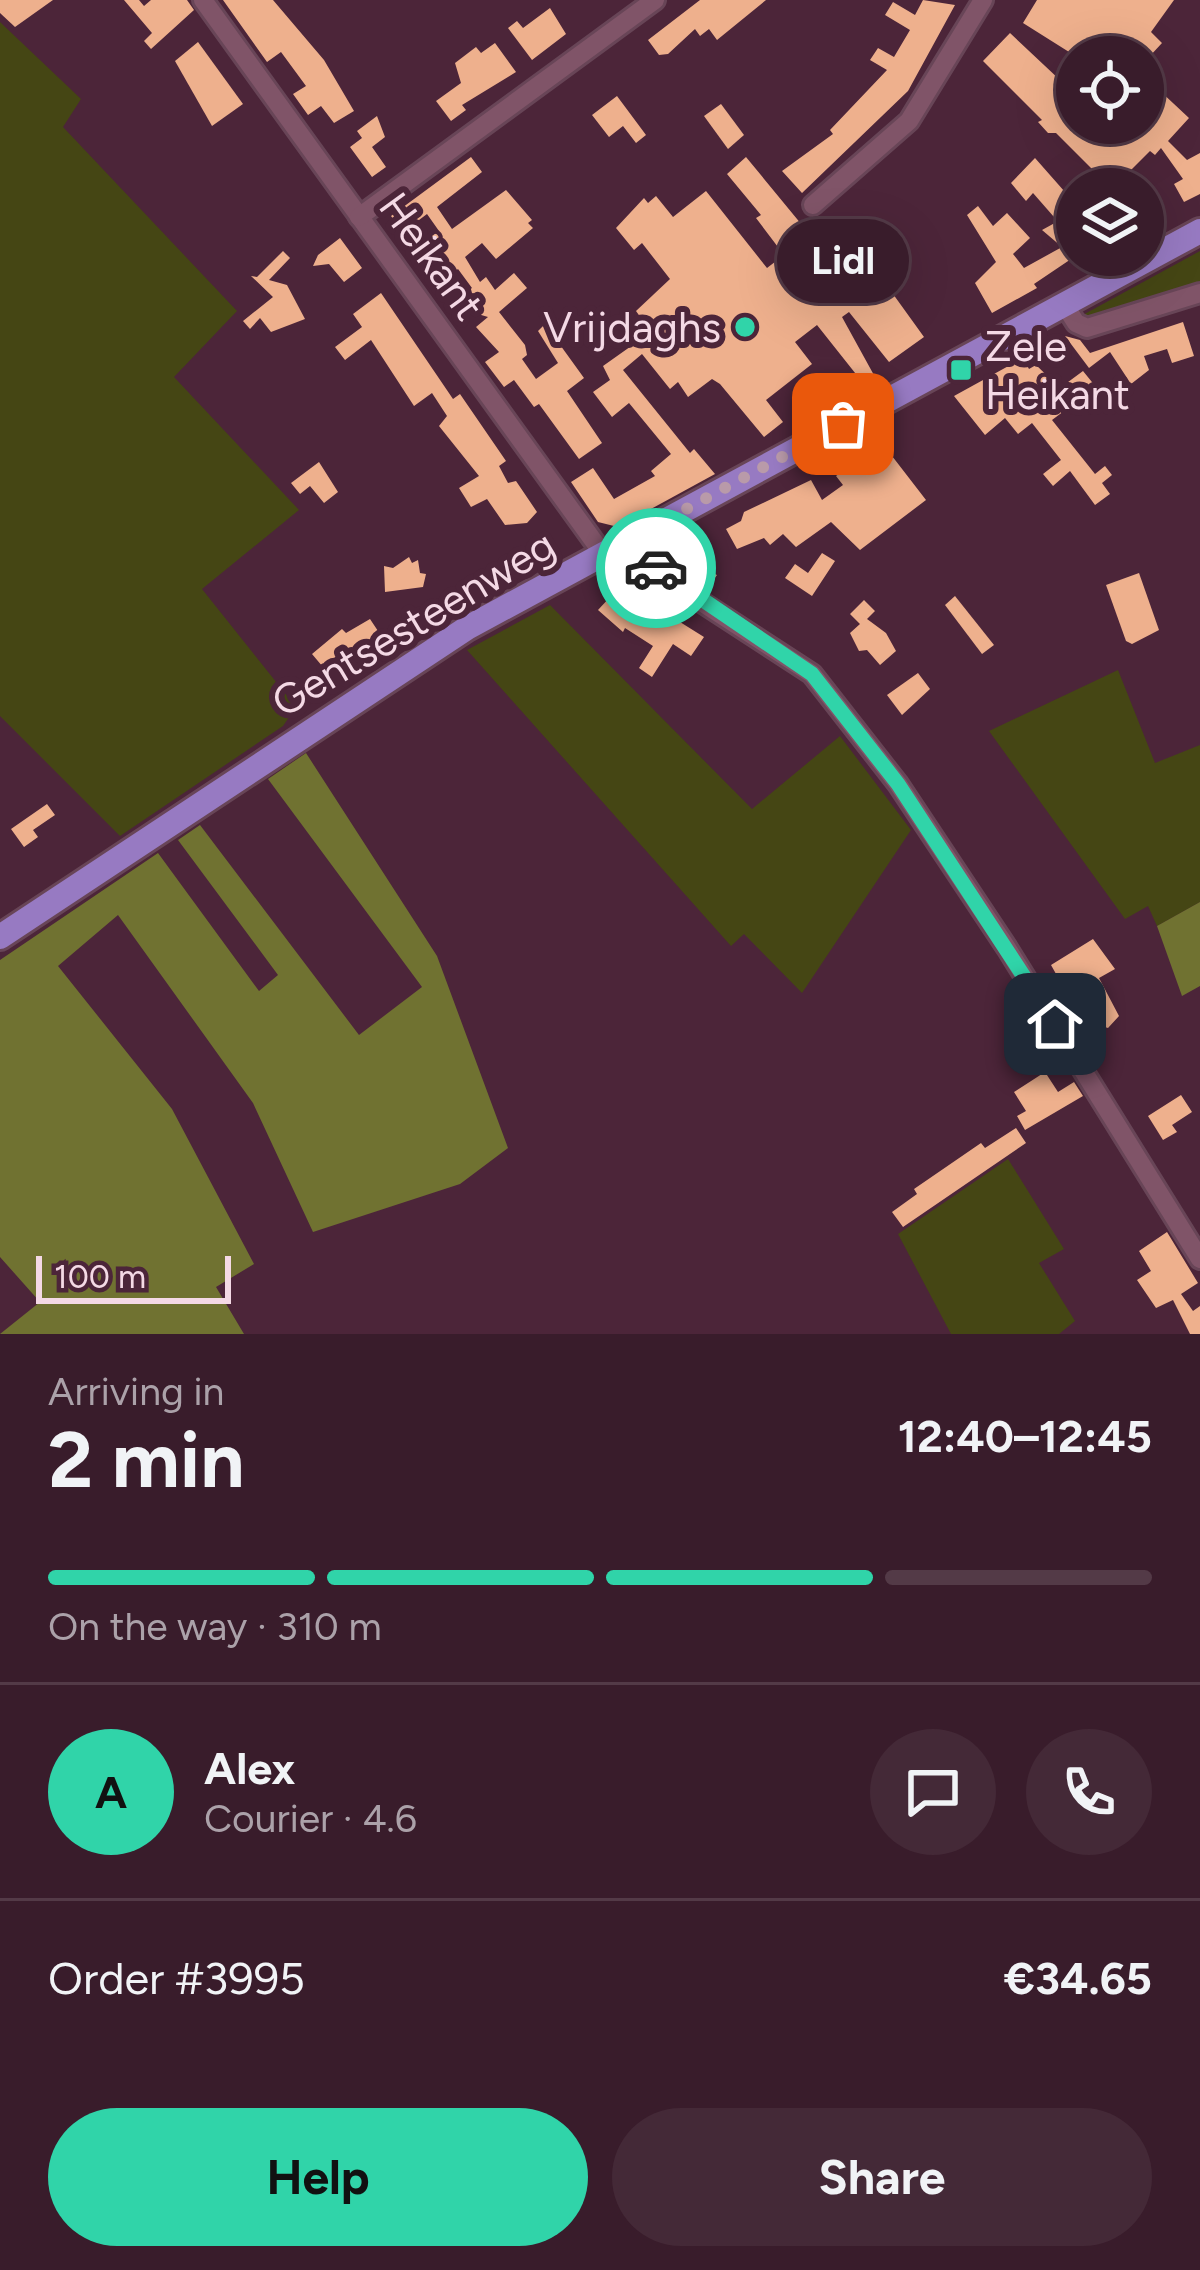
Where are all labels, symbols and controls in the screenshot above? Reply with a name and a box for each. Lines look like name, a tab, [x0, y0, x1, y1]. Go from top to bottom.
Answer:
map controls	[1056, 36, 1164, 276]
button: locate	[1056, 36, 1164, 144]
button: layers	[1056, 168, 1164, 276]
street label: Heikant	[368, 183, 495, 330]
callout: Lidl	[777, 220, 909, 304]
text: Lidl	[811, 237, 875, 284]
place label: Vrijdaghs	[543, 302, 721, 353]
marker: Vrijdaghs	[732, 314, 758, 340]
place label: Zele Heikant	[985, 321, 1130, 420]
marker: Zele Heikant	[948, 357, 974, 383]
pin	[792, 373, 894, 475]
icon: bag	[810, 391, 876, 457]
courier	[596, 508, 716, 628]
street label: Gentsesteenweg	[263, 519, 564, 728]
icon: car	[623, 535, 689, 601]
pin	[1004, 973, 1106, 1075]
icon: home	[1022, 991, 1088, 1057]
scale bar	[36, 1250, 231, 1303]
text: 100 m	[54, 1257, 146, 1296]
text: Arriving in	[48, 1368, 224, 1415]
text: 12:40–12:45	[898, 1409, 1152, 1463]
text: 2 min	[48, 1413, 244, 1507]
text: On the way · 310 m	[48, 1603, 382, 1650]
button: chat	[870, 1729, 996, 1855]
button: phone	[1026, 1729, 1152, 1855]
text: Alex	[204, 1741, 295, 1795]
text: A	[95, 1765, 127, 1819]
text: Courier · 4.6	[204, 1795, 417, 1842]
text: Order #3995	[48, 1951, 305, 2005]
text: €34.65	[1004, 1951, 1152, 2005]
button: Help	[48, 2108, 588, 2246]
button: Share	[612, 2108, 1152, 2246]

